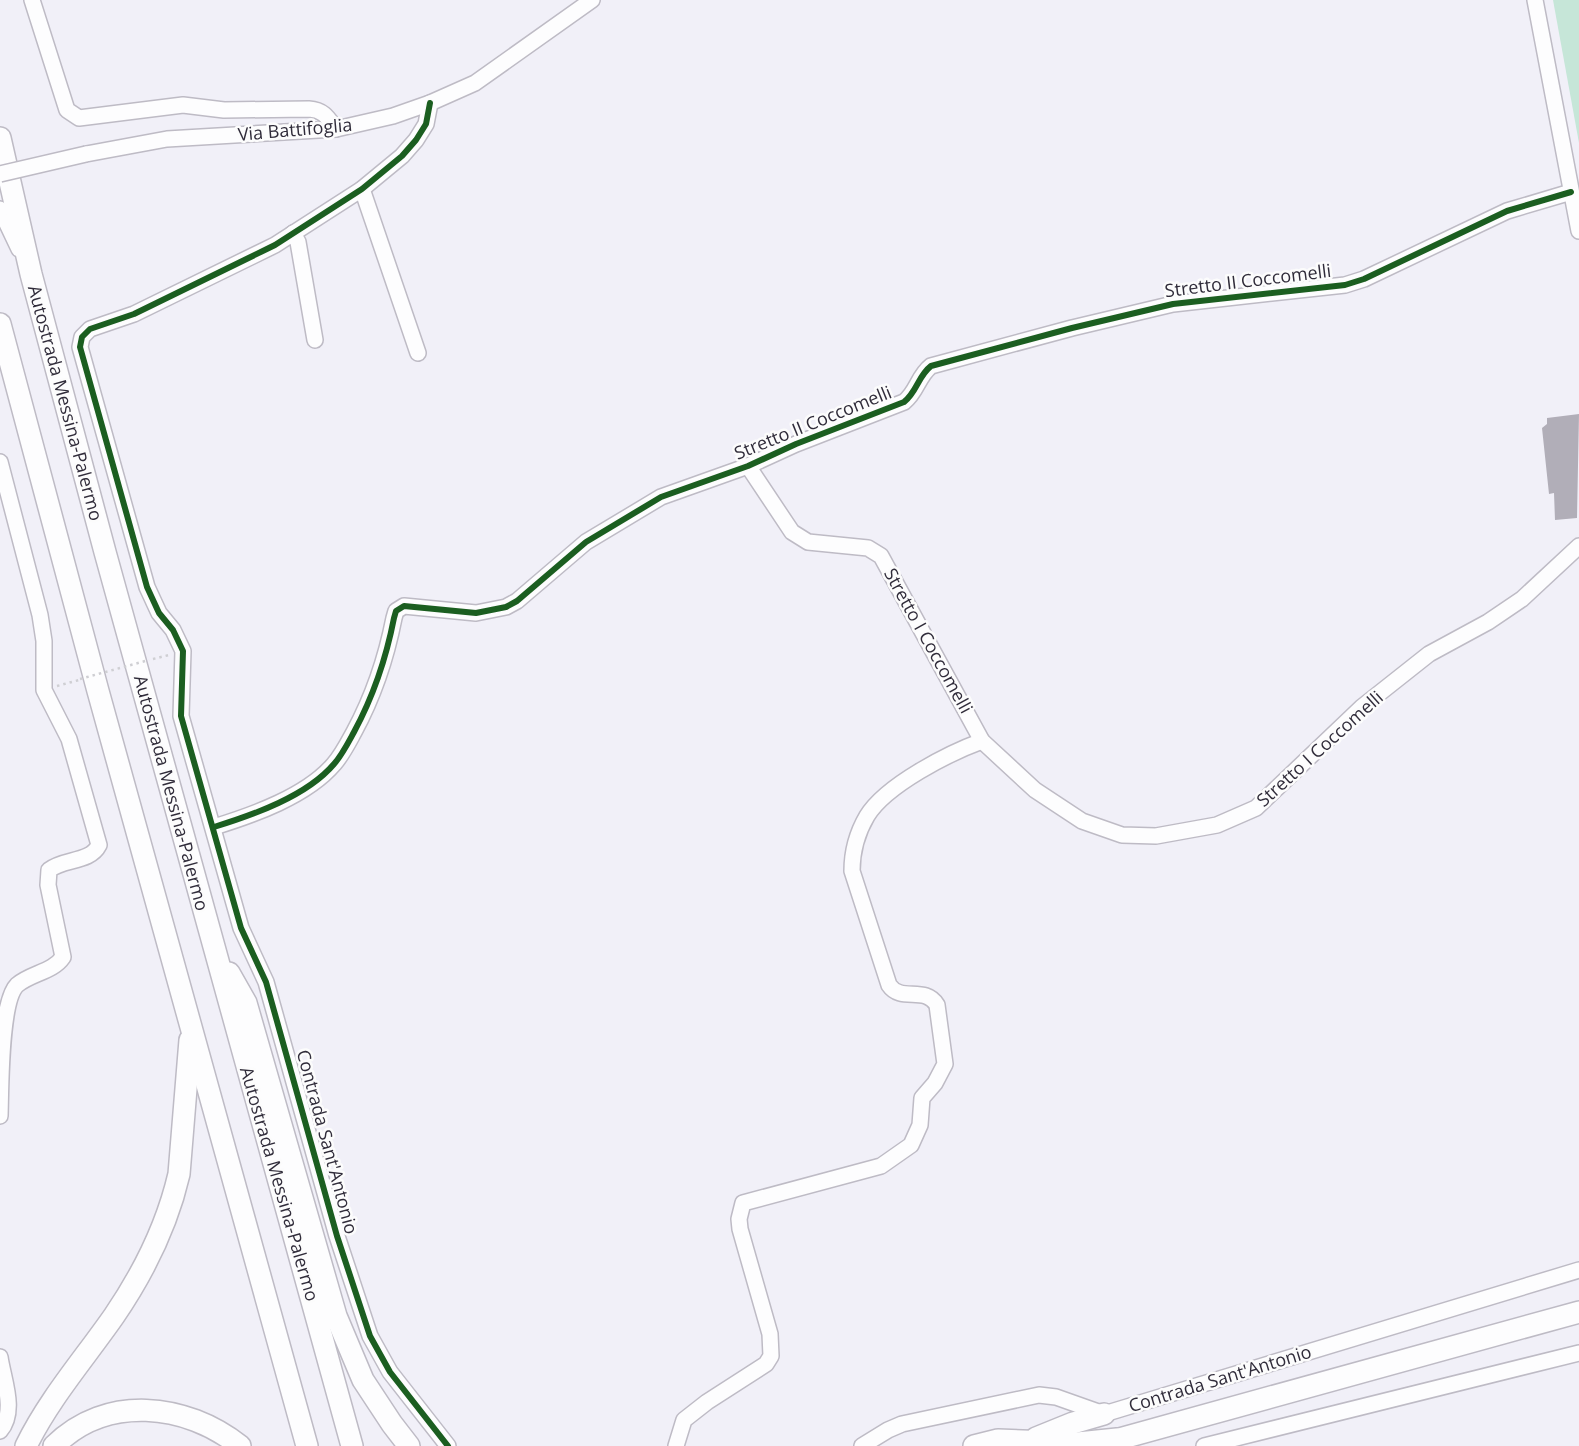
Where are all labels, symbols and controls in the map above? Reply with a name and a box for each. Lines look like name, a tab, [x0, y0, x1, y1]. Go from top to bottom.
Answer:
street label: Via Battifoglia	[237, 112, 353, 146]
street label: Stretto II Coccomelli	[1163, 258, 1332, 302]
street label: Autostrada Messina-Palermo	[23, 282, 109, 523]
street label: Stretto II Coccomelli	[730, 380, 895, 465]
street label: Stretto I Coccomelli	[879, 564, 979, 717]
street label: Autostrada Messina-Palermo	[129, 672, 215, 913]
street label: Stretto I Coccomelli	[1251, 685, 1388, 812]
street label: Contrada Sant'Antonio	[292, 1047, 364, 1237]
street label: Autostrada Messina-Palermo	[235, 1064, 325, 1304]
street label: Contrada Sant'Antonio	[1125, 1339, 1314, 1417]

